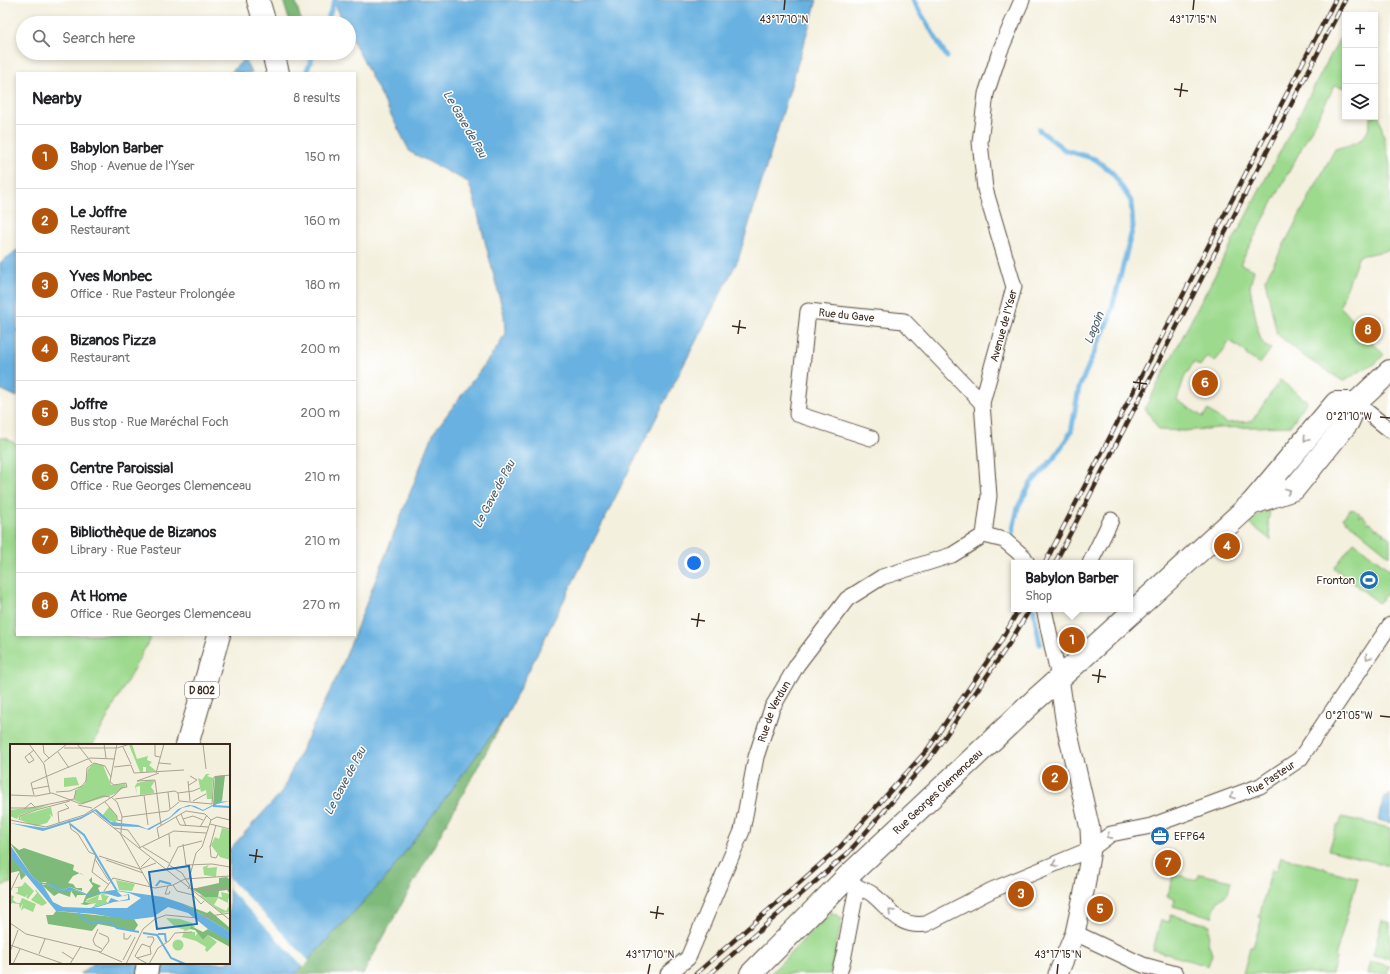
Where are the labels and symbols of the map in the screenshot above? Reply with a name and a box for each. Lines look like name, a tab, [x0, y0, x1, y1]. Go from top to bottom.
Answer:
text: 43°17'10"N	[760, 14, 808, 26]
text: 43°17'15"N	[1169, 14, 1217, 26]
water label: Le Gave de Pau	[439, 88, 490, 161]
street label: Avenue de l'Yser	[988, 288, 1020, 363]
street label: Rue du Gave	[818, 306, 875, 325]
water label: Lagoin	[1081, 309, 1108, 347]
pin: 8	[1355, 315, 1381, 345]
pin: 6	[1192, 368, 1218, 398]
text: 0°21'10"W	[1326, 411, 1372, 423]
one-way arrow	[1304, 434, 1311, 441]
water label: Le Gave de Pau	[470, 457, 519, 531]
one-way arrow	[1284, 487, 1291, 495]
pin: 4	[1214, 531, 1240, 561]
your location	[684, 553, 704, 573]
sports icon: Fronton	[1358, 569, 1380, 591]
place label: Fronton	[1316, 574, 1355, 587]
pin: 1	[1059, 625, 1085, 655]
one-way arrow	[1365, 653, 1373, 660]
street label: Rue de Verdun	[755, 679, 793, 744]
road number: D 802	[185, 682, 219, 698]
text: 0°21'05"W	[1325, 710, 1373, 722]
inset map	[10, 744, 230, 964]
water label: Le Gave de Pau	[321, 744, 370, 818]
street label: Rue Georges Clemenceau	[891, 747, 985, 837]
street label: Rue Pasteur	[1245, 758, 1298, 797]
pin: 2	[1042, 763, 1068, 793]
one-way arrow	[1229, 791, 1236, 800]
office icon: EFP64	[1149, 825, 1171, 847]
place label: EFP64	[1174, 830, 1206, 843]
one-way arrow	[1106, 832, 1113, 839]
pin: 7	[1155, 848, 1181, 878]
one-way arrow	[1051, 859, 1059, 867]
pin: 3	[1008, 879, 1034, 909]
pin: 5	[1087, 894, 1113, 924]
one-way arrow	[888, 909, 896, 917]
text: 43°17'10"N	[626, 949, 674, 961]
text: 43°17'15"N	[1034, 949, 1082, 961]

